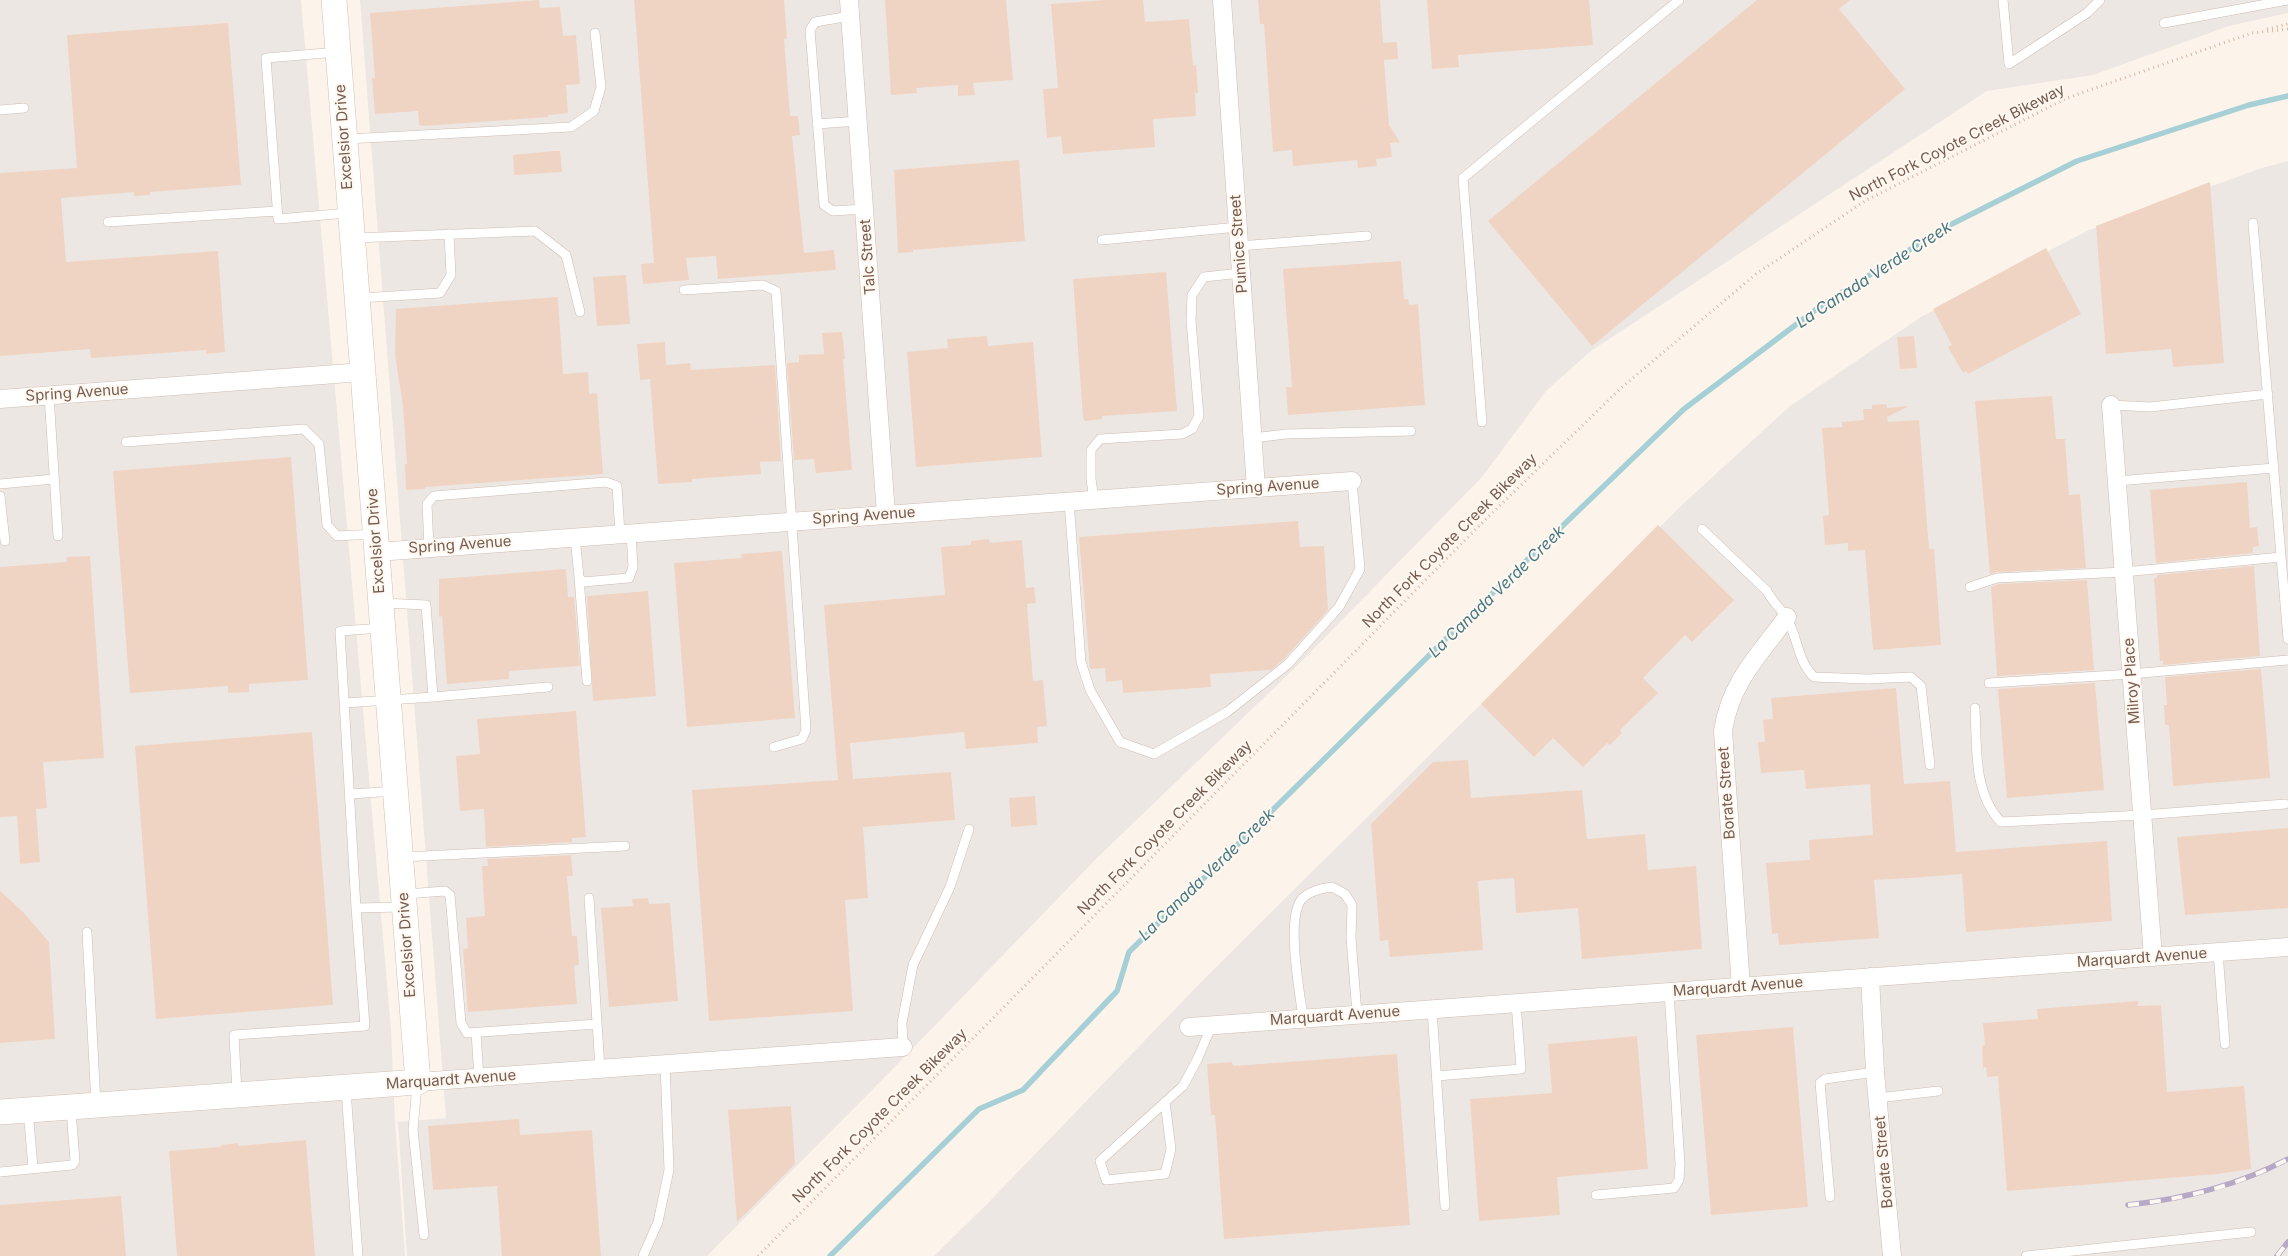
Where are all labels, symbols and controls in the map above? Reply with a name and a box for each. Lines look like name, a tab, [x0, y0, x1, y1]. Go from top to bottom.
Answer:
street label: North Fork Coyote Creek Bikeway	[1846, 81, 2068, 205]
street label: Excelsior Drive	[331, 84, 357, 190]
street label: Pumice Street	[1227, 194, 1251, 294]
water label: La Canada Verde Creek	[1793, 217, 1955, 333]
street label: Talc Street	[856, 219, 880, 295]
street label: Spring Avenue	[25, 380, 129, 406]
street label: North Fork Coyote Creek Bikeway	[1359, 450, 1541, 632]
street label: Spring Avenue	[1216, 474, 1320, 500]
street label: Excelsior Drive	[363, 488, 389, 594]
street label: Spring Avenue	[812, 503, 916, 529]
water label: La Canada Verde Creek	[1425, 522, 1569, 662]
street label: Spring Avenue	[408, 532, 512, 558]
street label: Milroy Place	[2120, 637, 2144, 725]
street label: North Fork Coyote Creek Bikeway	[1074, 737, 1256, 919]
street label: Borate Street	[1715, 746, 1739, 840]
water label: La Canada Verde Creek	[1135, 805, 1279, 945]
street label: Excelsior Drive	[394, 892, 420, 998]
street label: Marquardt Avenue	[2076, 944, 2208, 972]
street label: Marquardt Avenue	[1672, 973, 1804, 1001]
street label: Marquardt Avenue	[1269, 1002, 1401, 1030]
street label: North Fork Coyote Creek Bikeway	[789, 1025, 971, 1207]
street label: Marquardt Avenue	[385, 1066, 517, 1094]
street label: Borate Street	[1871, 1115, 1897, 1209]

